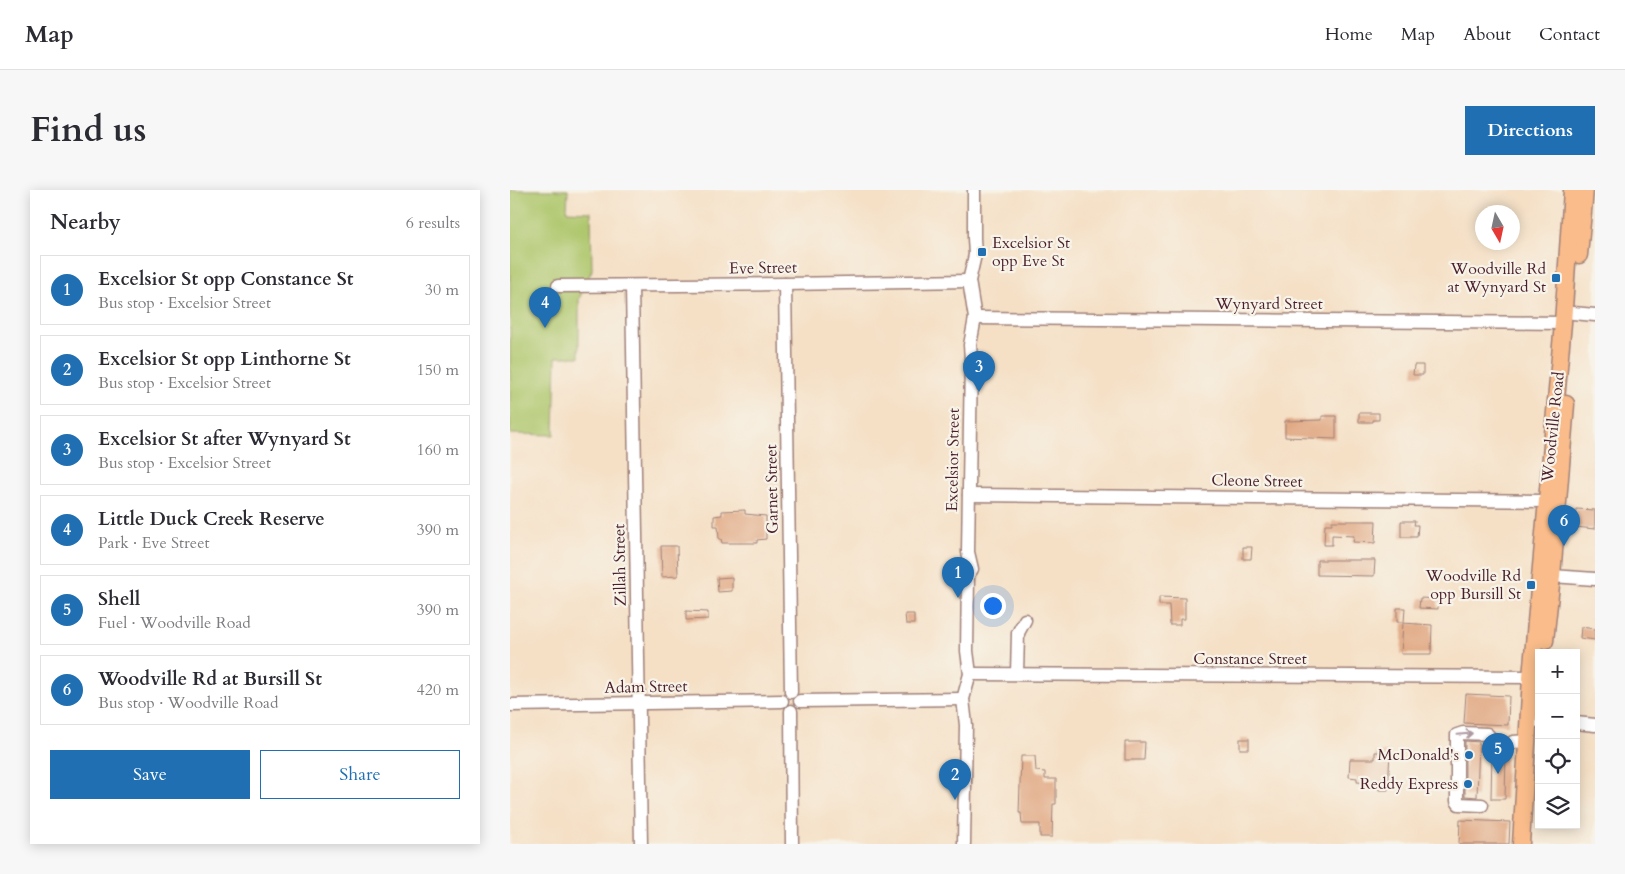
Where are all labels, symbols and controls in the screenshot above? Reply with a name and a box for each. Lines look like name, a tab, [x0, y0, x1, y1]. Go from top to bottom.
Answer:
text: Map	[25, 18, 74, 51]
text: Home	[1325, 22, 1373, 47]
text: Map	[1401, 22, 1435, 47]
text: About	[1463, 22, 1511, 47]
text: Contact	[1539, 22, 1600, 47]
text: Find us	[30, 106, 146, 154]
button: Directions	[1465, 106, 1595, 155]
north arrow	[1475, 205, 1520, 250]
text: Nearby	[50, 208, 121, 237]
text: 6 results	[406, 212, 460, 234]
place label: Excelsior St opp Eve St	[992, 232, 1070, 272]
marker: Excelsior St opp Eve St	[976, 246, 988, 258]
street label: Eve Street	[729, 256, 797, 280]
place label: Woodville Rd at Wynyard St	[1447, 258, 1546, 298]
text: Excelsior St opp Constance St	[98, 266, 354, 292]
marker: Woodville Rd at Wynyard St	[1550, 272, 1562, 284]
text: 1	[63, 279, 71, 301]
text: 30 m	[425, 279, 459, 301]
pin: 4	[529, 287, 561, 328]
text: Bus stop · Excelsior Street	[98, 292, 271, 314]
street label: Wynyard Street	[1214, 293, 1323, 315]
text: Excelsior St opp Linthorne St	[98, 346, 351, 372]
pin: 3	[963, 351, 995, 392]
text: 2	[63, 359, 71, 381]
text: 150 m	[417, 359, 459, 381]
street label: Woodville Road	[1536, 370, 1570, 484]
text: Bus stop · Excelsior Street	[98, 372, 271, 394]
street label: Excelsior Street	[941, 408, 965, 512]
text: Excelsior St after Wynyard St	[98, 426, 351, 452]
text: 3	[63, 439, 71, 461]
text: 160 m	[417, 439, 459, 461]
street label: Garnet Street	[760, 444, 784, 534]
text: Bus stop · Excelsior Street	[98, 452, 271, 474]
street label: Cleone Street	[1211, 469, 1303, 493]
pin: 6	[1548, 505, 1580, 546]
text: Little Duck Creek Reserve	[98, 506, 325, 532]
text: 4	[63, 519, 71, 541]
text: 390 m	[417, 519, 459, 541]
street label: Zillah Street	[608, 524, 632, 606]
text: Park · Eve Street	[98, 532, 209, 554]
pin: 1	[942, 557, 974, 598]
place label: Woodville Rd opp Bursill St	[1425, 565, 1521, 605]
marker: Woodville Rd opp Bursill St	[1525, 579, 1537, 591]
text: Shell	[98, 586, 140, 612]
your location	[980, 593, 1006, 619]
text: 5	[63, 599, 71, 621]
text: 390 m	[417, 599, 459, 621]
text: Fuel · Woodville Road	[98, 612, 251, 634]
street label: Constance Street	[1193, 648, 1307, 670]
map controls	[1535, 649, 1580, 829]
button: +	[1535, 649, 1580, 694]
text: Woodville Rd at Bursill St	[98, 666, 322, 692]
street label: Adam Street	[604, 675, 688, 699]
text: 6	[63, 679, 71, 701]
text: 420 m	[417, 679, 459, 701]
text: Bus stop · Woodville Road	[98, 692, 278, 714]
button: −	[1535, 694, 1580, 739]
one-way arrow	[1457, 730, 1473, 739]
pin: 5	[1482, 733, 1514, 774]
button: locate	[1535, 739, 1580, 784]
place label: McDonald's	[1377, 744, 1459, 766]
marker: McDonald's	[1463, 749, 1475, 761]
button: Save	[50, 750, 250, 799]
button: Share	[260, 750, 460, 799]
pin: 2	[939, 759, 971, 800]
place label: Reddy Express	[1360, 773, 1458, 795]
marker: Reddy Express	[1462, 778, 1474, 790]
button: layers	[1535, 784, 1580, 829]

